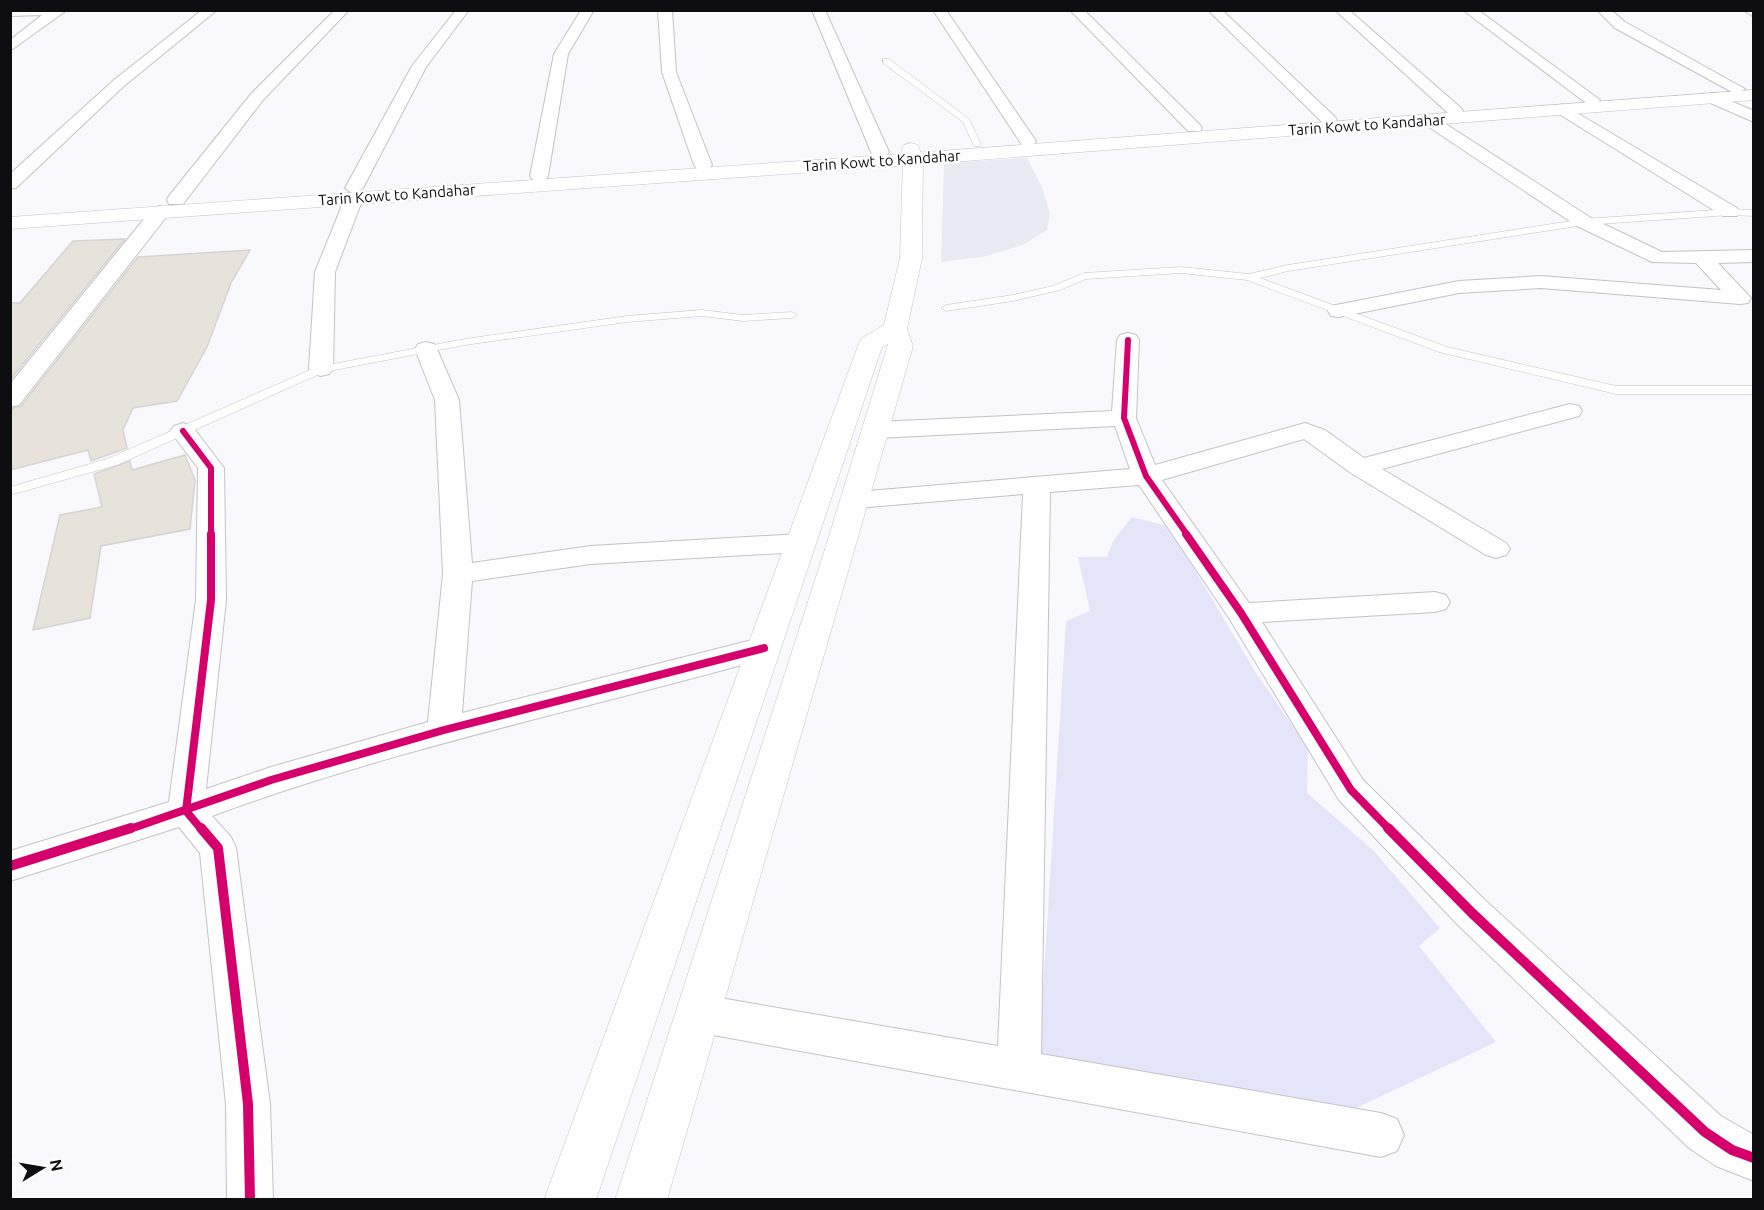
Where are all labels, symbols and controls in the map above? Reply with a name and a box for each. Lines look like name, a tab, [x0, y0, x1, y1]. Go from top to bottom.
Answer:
street label: Tarin Kowt to Kandahar	[1288, 111, 1446, 138]
street label: Tarin Kowt to Kandahar	[803, 147, 961, 174]
street label: Tarin Kowt to Kandahar	[318, 181, 476, 208]
north arrow	[12, 1138, 72, 1198]
text: N	[47, 1158, 67, 1173]

